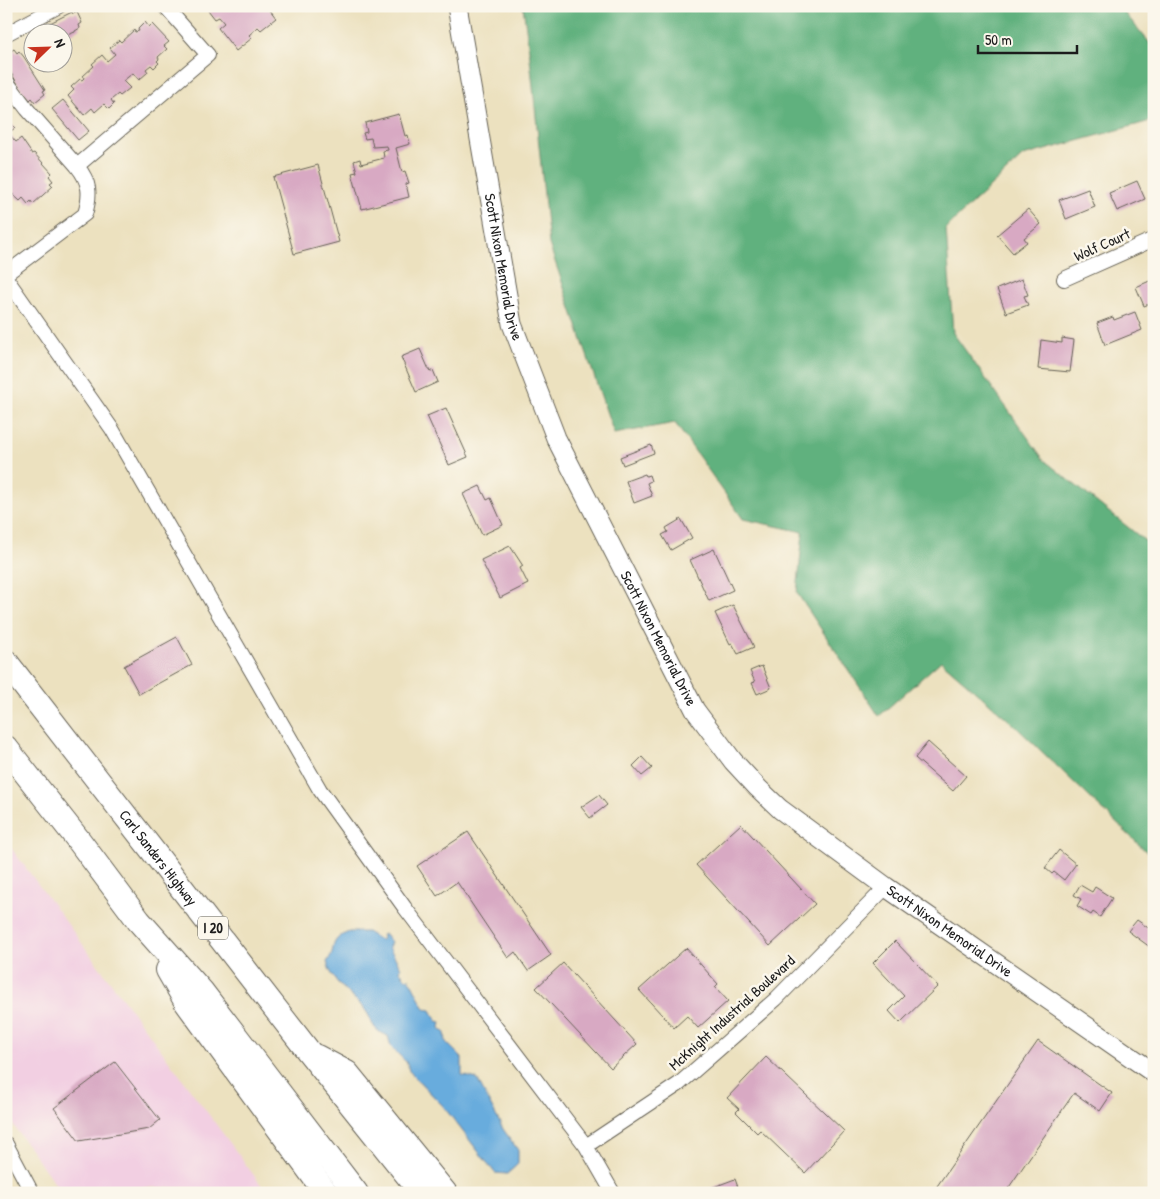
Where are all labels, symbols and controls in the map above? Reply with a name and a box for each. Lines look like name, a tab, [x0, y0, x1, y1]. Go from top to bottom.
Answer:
north arrow	[22, 22, 72, 72]
scale bar	[978, 22, 1076, 54]
text: 50 m	[985, 29, 1012, 50]
text: N	[50, 36, 71, 50]
street label: Scott Nixon Memorial Drive	[480, 192, 528, 343]
street label: Wolf Court	[1070, 223, 1134, 266]
street label: Scott Nixon Memorial Drive	[616, 567, 702, 709]
street label: Carl Sanders Highway	[115, 805, 203, 910]
street label: Scott Nixon Memorial Drive	[883, 880, 1017, 982]
road number: I 20	[198, 916, 228, 940]
street label: McKnight Industrial Boulevard	[664, 950, 799, 1075]

